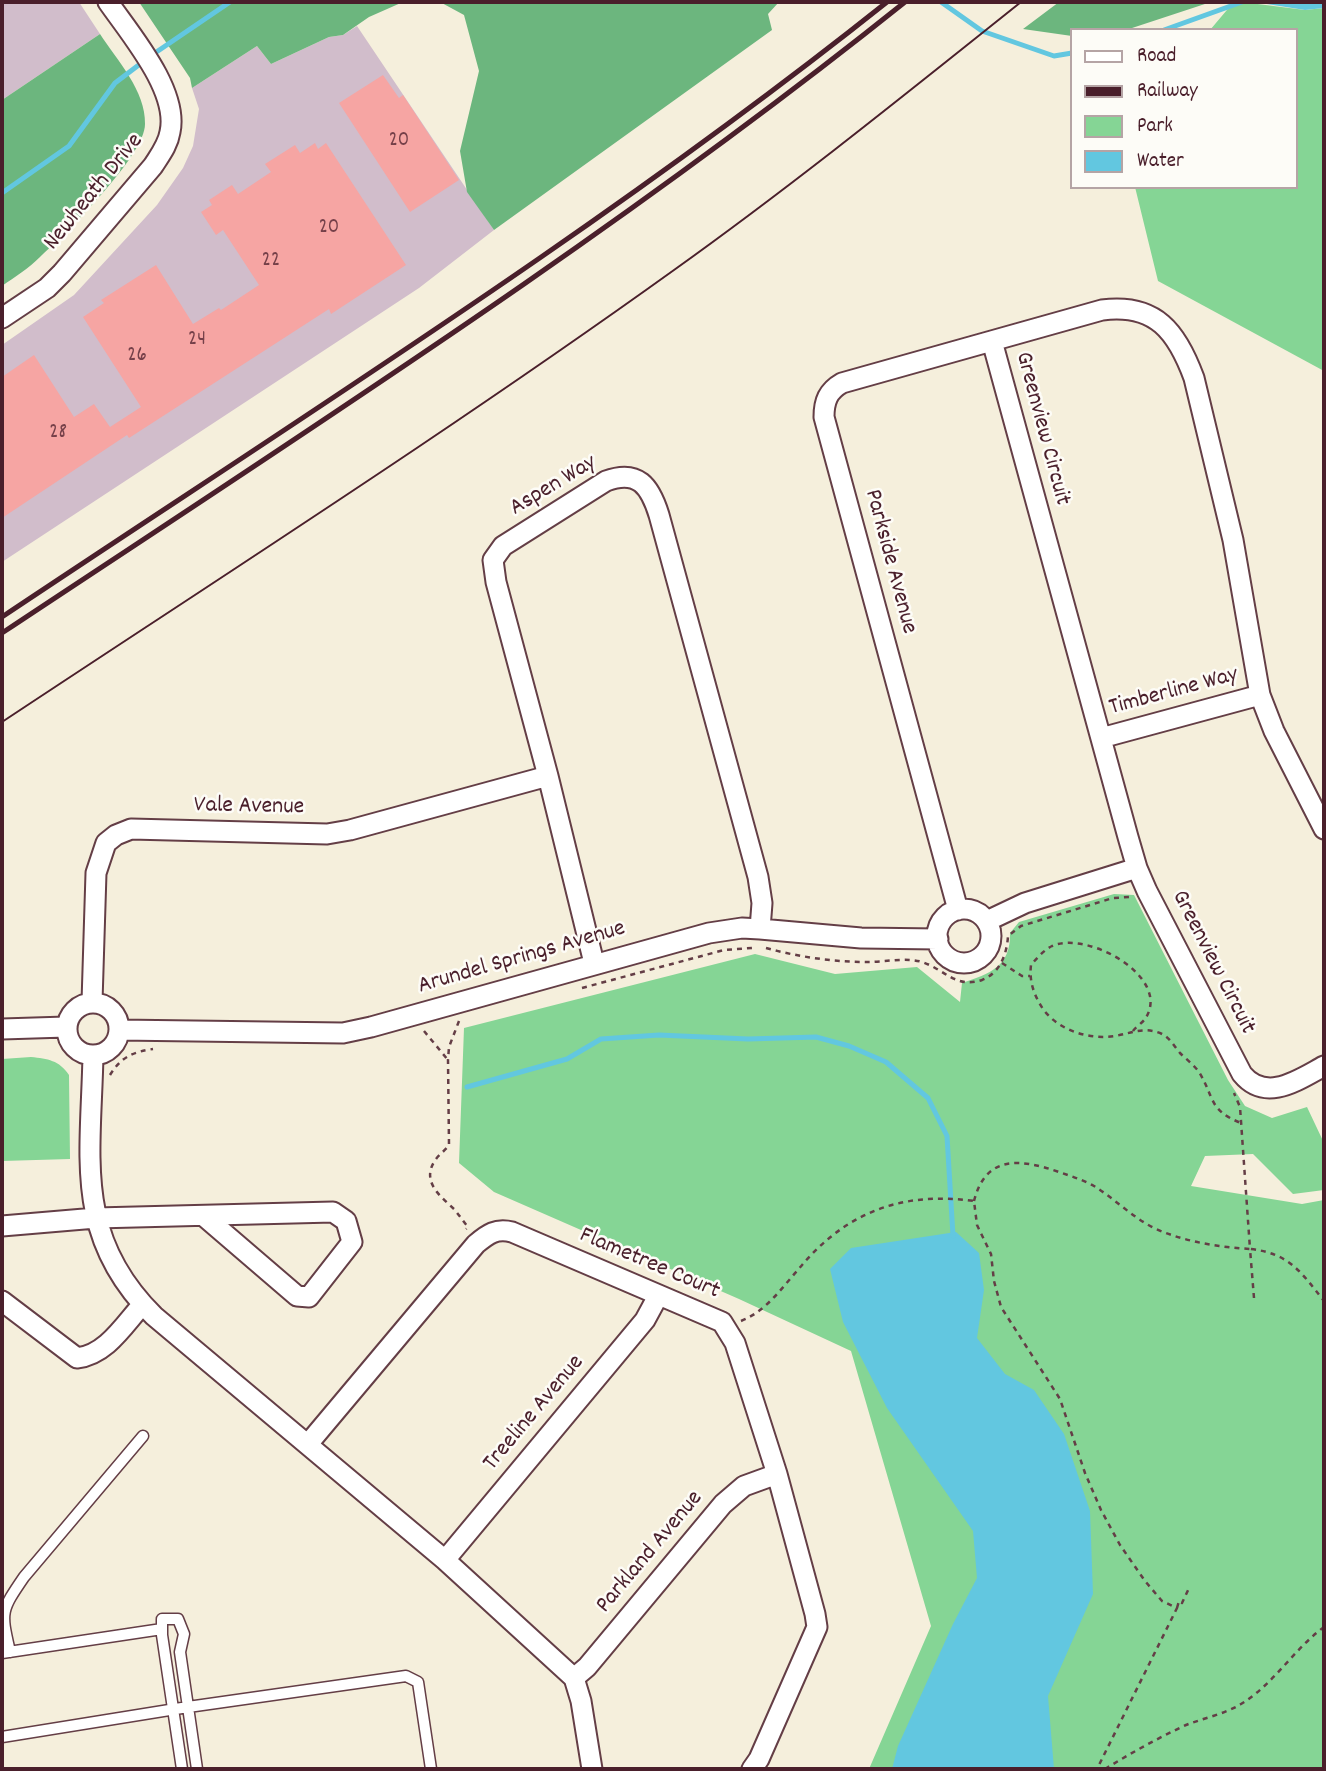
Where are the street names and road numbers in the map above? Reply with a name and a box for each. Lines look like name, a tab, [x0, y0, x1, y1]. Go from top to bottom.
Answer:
street label: Newheath Drive	[39, 129, 151, 257]
street label: Greenview Circuit	[1007, 349, 1075, 509]
street label: Aspen Way	[505, 450, 603, 524]
street label: Parkside Avenue	[856, 487, 922, 637]
street label: Timberline Way	[1106, 662, 1242, 724]
street label: Vale Avenue	[194, 793, 304, 823]
street label: Greenview Circuit	[1163, 886, 1261, 1040]
street label: Arundel Springs Avenue	[415, 916, 629, 1002]
street label: Flametree Court	[574, 1222, 724, 1308]
street label: Treeline Avenue	[478, 1350, 592, 1478]
street label: Parkland Avenue	[591, 1486, 711, 1620]

